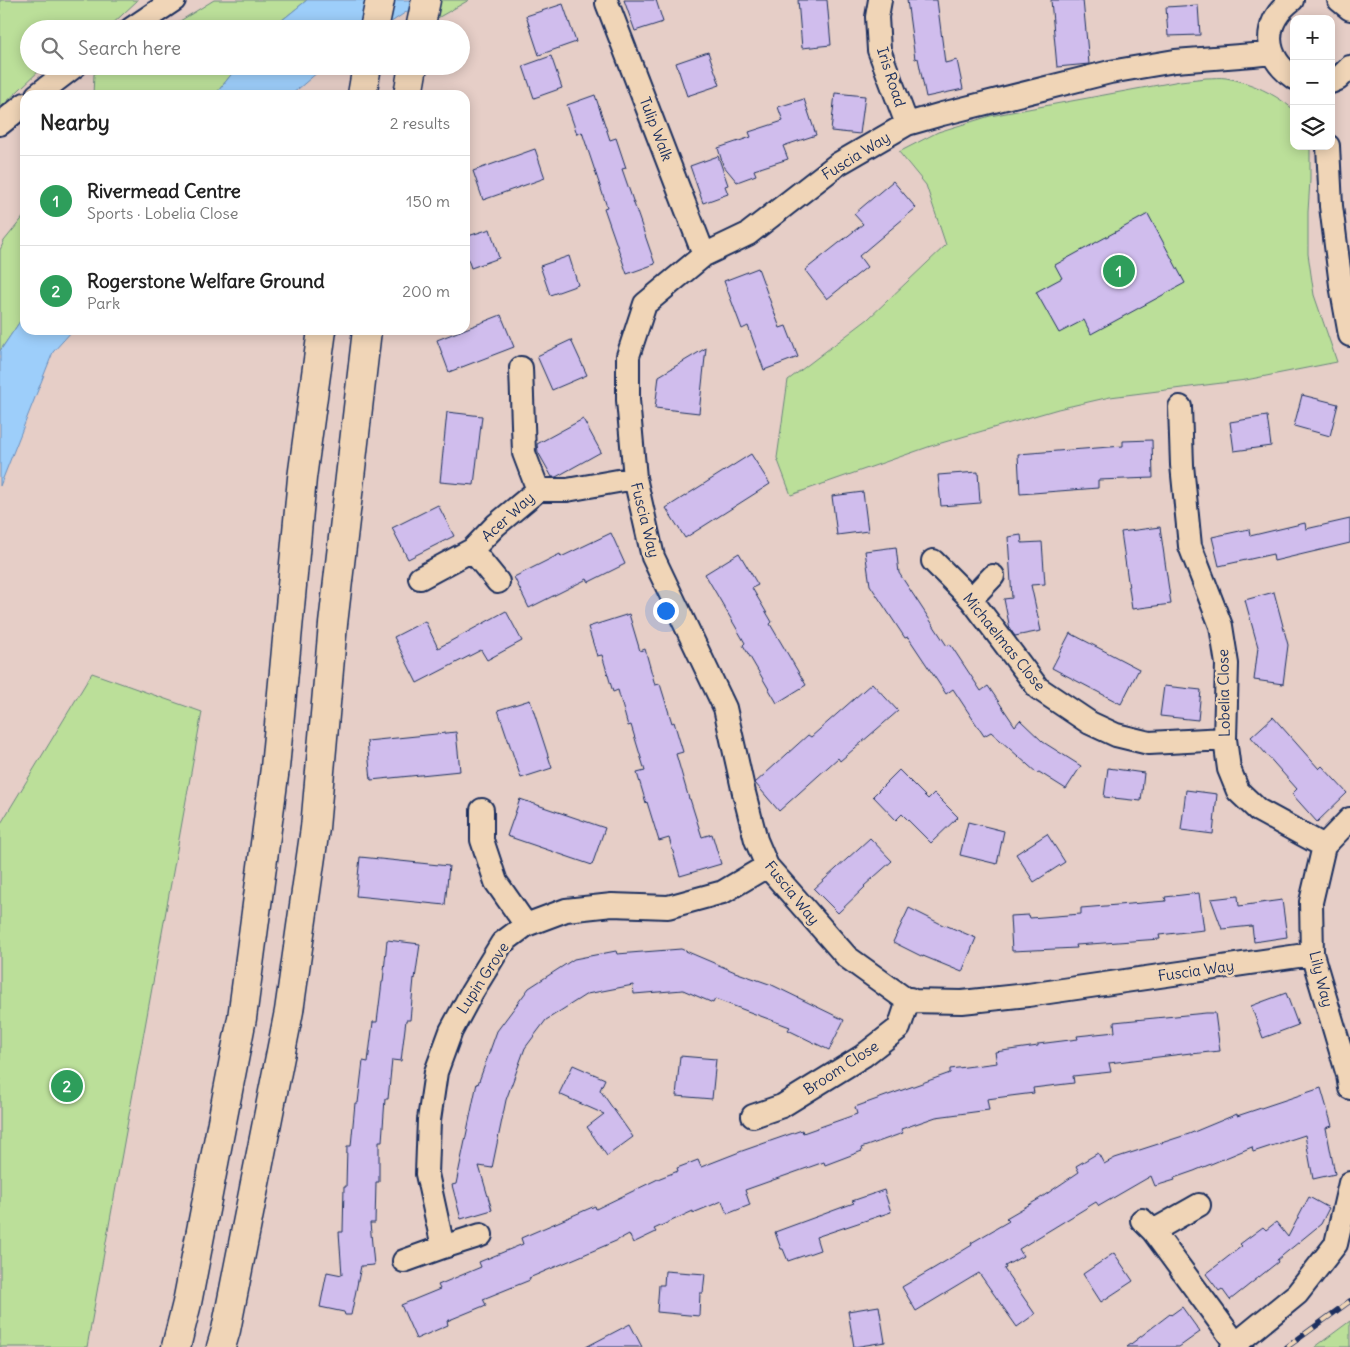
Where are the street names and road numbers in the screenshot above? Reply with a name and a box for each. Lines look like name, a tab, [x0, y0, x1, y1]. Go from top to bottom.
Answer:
street label: Iris Road	[873, 45, 910, 109]
street label: Tulip Walk	[636, 94, 677, 164]
street label: Fuscia Way	[818, 127, 893, 184]
street label: Fuscia Way	[627, 480, 664, 559]
street label: Acer Way	[477, 488, 538, 545]
street label: Michaelmas Close	[959, 589, 1050, 694]
street label: Lobelia Close	[1213, 649, 1234, 737]
street label: Fuscia Way	[761, 857, 824, 929]
street label: Lupin Grove	[452, 938, 513, 1017]
street label: Lily Way	[1305, 949, 1338, 1009]
street label: Fuscia Way	[1157, 956, 1235, 985]
street label: Broom Close	[800, 1036, 882, 1099]

